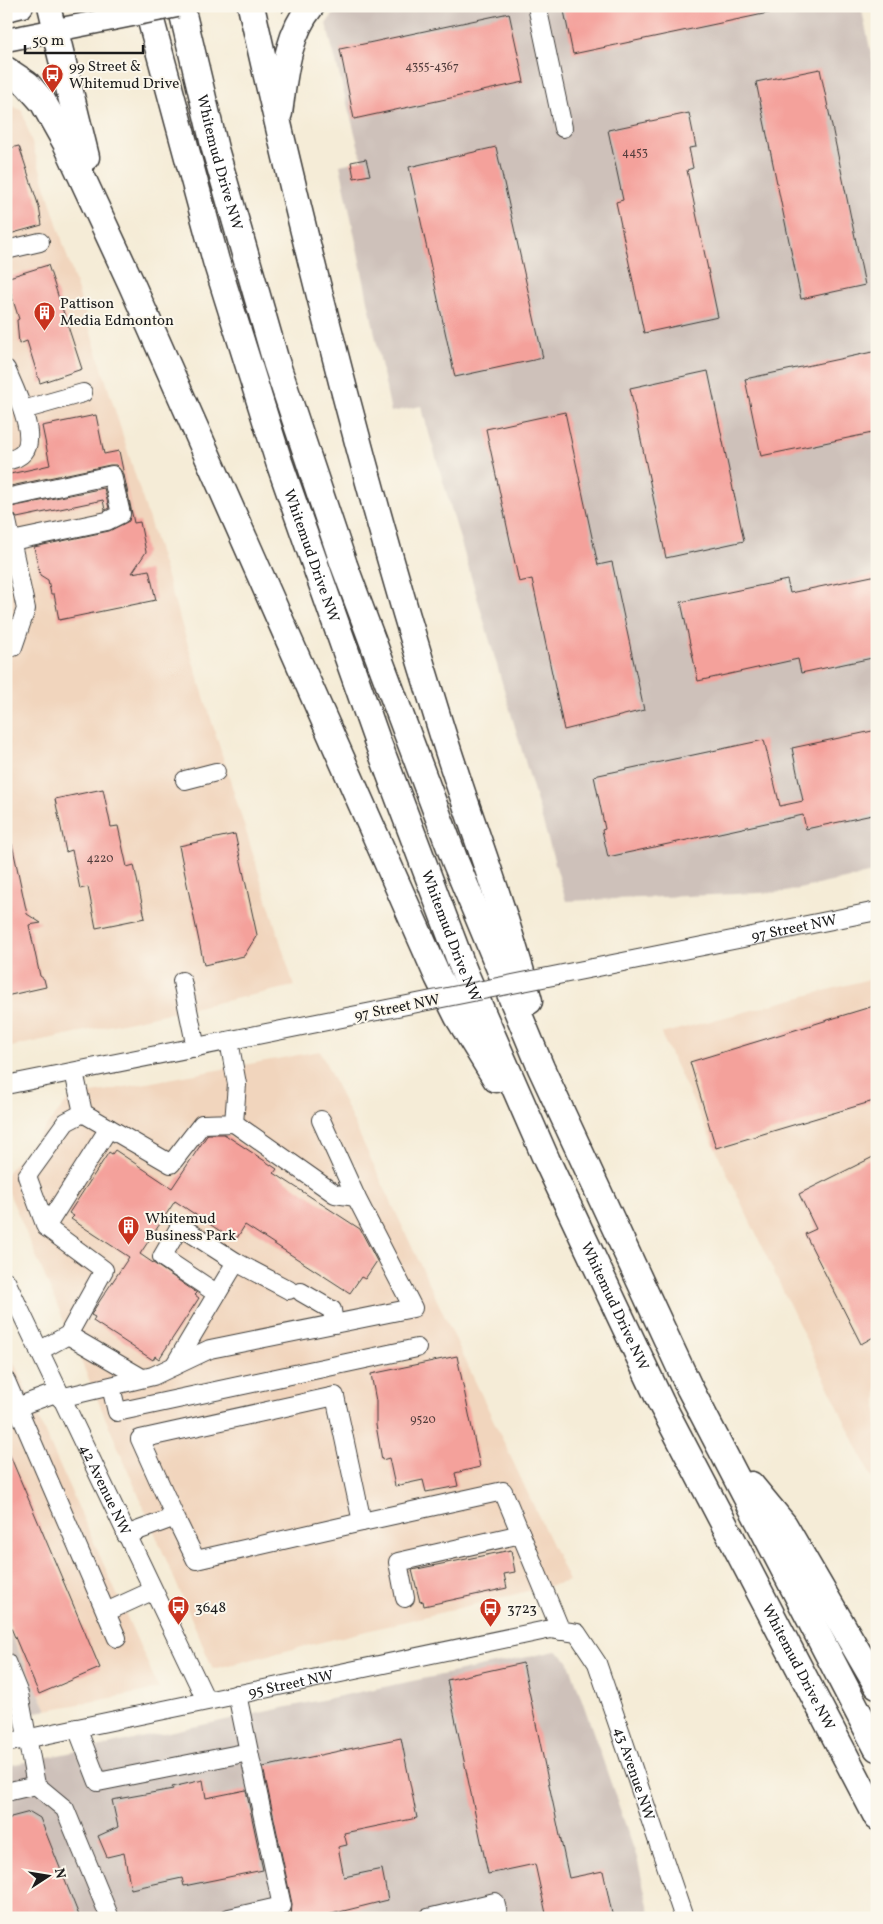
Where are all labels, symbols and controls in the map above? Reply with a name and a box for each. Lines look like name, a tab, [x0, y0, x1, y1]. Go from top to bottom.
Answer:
scale bar	[25, 22, 142, 54]
text: 50 m	[32, 31, 64, 52]
place label: 99 Street & Whitemud Drive	[69, 57, 179, 95]
house number: 4355-4367	[405, 59, 459, 75]
bus stop icon: 99 Street & Whitemud Drive	[41, 63, 65, 94]
street label: Whitemud Drive NW	[190, 93, 247, 233]
house number: 4453	[622, 145, 648, 161]
place label: Pattison Media Edmonton	[60, 294, 174, 332]
building icon: Pattison Media Edmonton	[32, 300, 56, 331]
street label: Whitemud Drive NW	[277, 487, 344, 625]
house number: 4220	[86, 851, 114, 867]
street label: Whitemud Drive NW	[415, 867, 485, 1006]
street label: 97 Street NW	[750, 910, 839, 948]
street label: 97 Street NW	[353, 990, 442, 1027]
place label: Whitemud Business Park	[145, 1209, 236, 1247]
building icon: Whitemud Business Park	[117, 1215, 141, 1246]
street label: Whitemud Drive NW	[575, 1239, 653, 1374]
house number: 9520	[410, 1412, 436, 1428]
street label: 42 Avenue NW	[73, 1441, 135, 1539]
bus stop icon: 3648	[167, 1595, 191, 1626]
bus stop icon: 3723	[479, 1596, 503, 1627]
place label: 3648	[195, 1598, 226, 1619]
place label: 3723	[507, 1599, 537, 1620]
street label: Whitemud Drive NW	[756, 1601, 839, 1734]
street label: 95 Street NW	[247, 1666, 336, 1704]
street label: 43 Avenue NW	[608, 1725, 659, 1824]
north arrow	[22, 1852, 72, 1902]
text: N	[49, 1867, 70, 1881]

